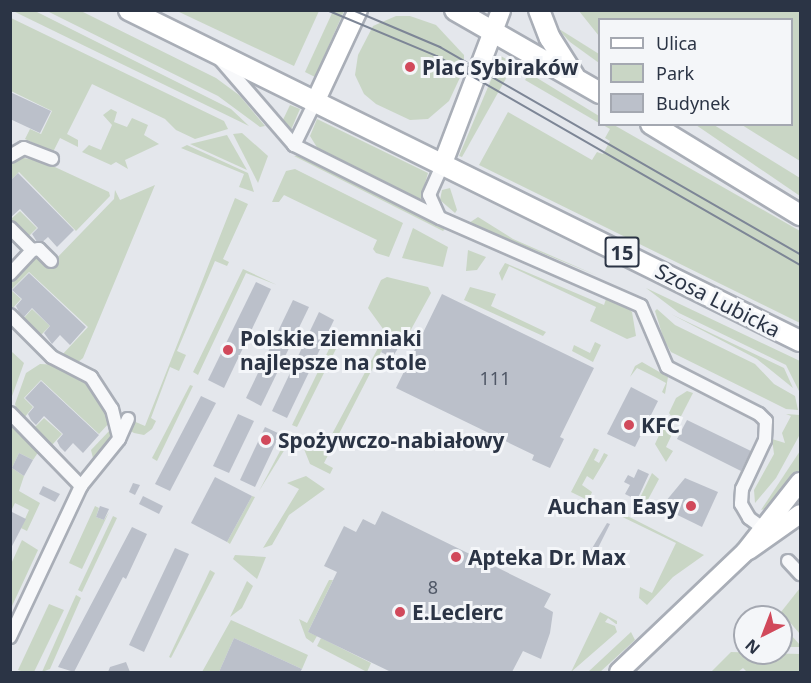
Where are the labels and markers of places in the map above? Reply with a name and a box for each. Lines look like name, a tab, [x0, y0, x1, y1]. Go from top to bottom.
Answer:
place label: Plac Sybiraków	[422, 54, 579, 80]
marker: Plac Sybiraków	[403, 60, 417, 74]
place label: Polskie ziemniaki najlepsze na stole	[240, 325, 427, 375]
marker: Polskie ziemniaki najlepsze na stole	[221, 343, 235, 357]
place label: KFC	[641, 412, 680, 438]
marker: KFC	[622, 418, 636, 432]
place label: Spożywczo-nabiałowy	[278, 427, 505, 453]
marker: Spożywczo-nabiałowy	[259, 433, 273, 447]
place label: Auchan Easy	[548, 493, 679, 519]
marker: Auchan Easy	[684, 499, 698, 513]
place label: Apteka Dr. Max	[468, 544, 626, 570]
marker: Apteka Dr. Max	[449, 550, 463, 564]
place label: E.Leclerc	[412, 599, 503, 625]
marker: E.Leclerc	[393, 605, 407, 619]

